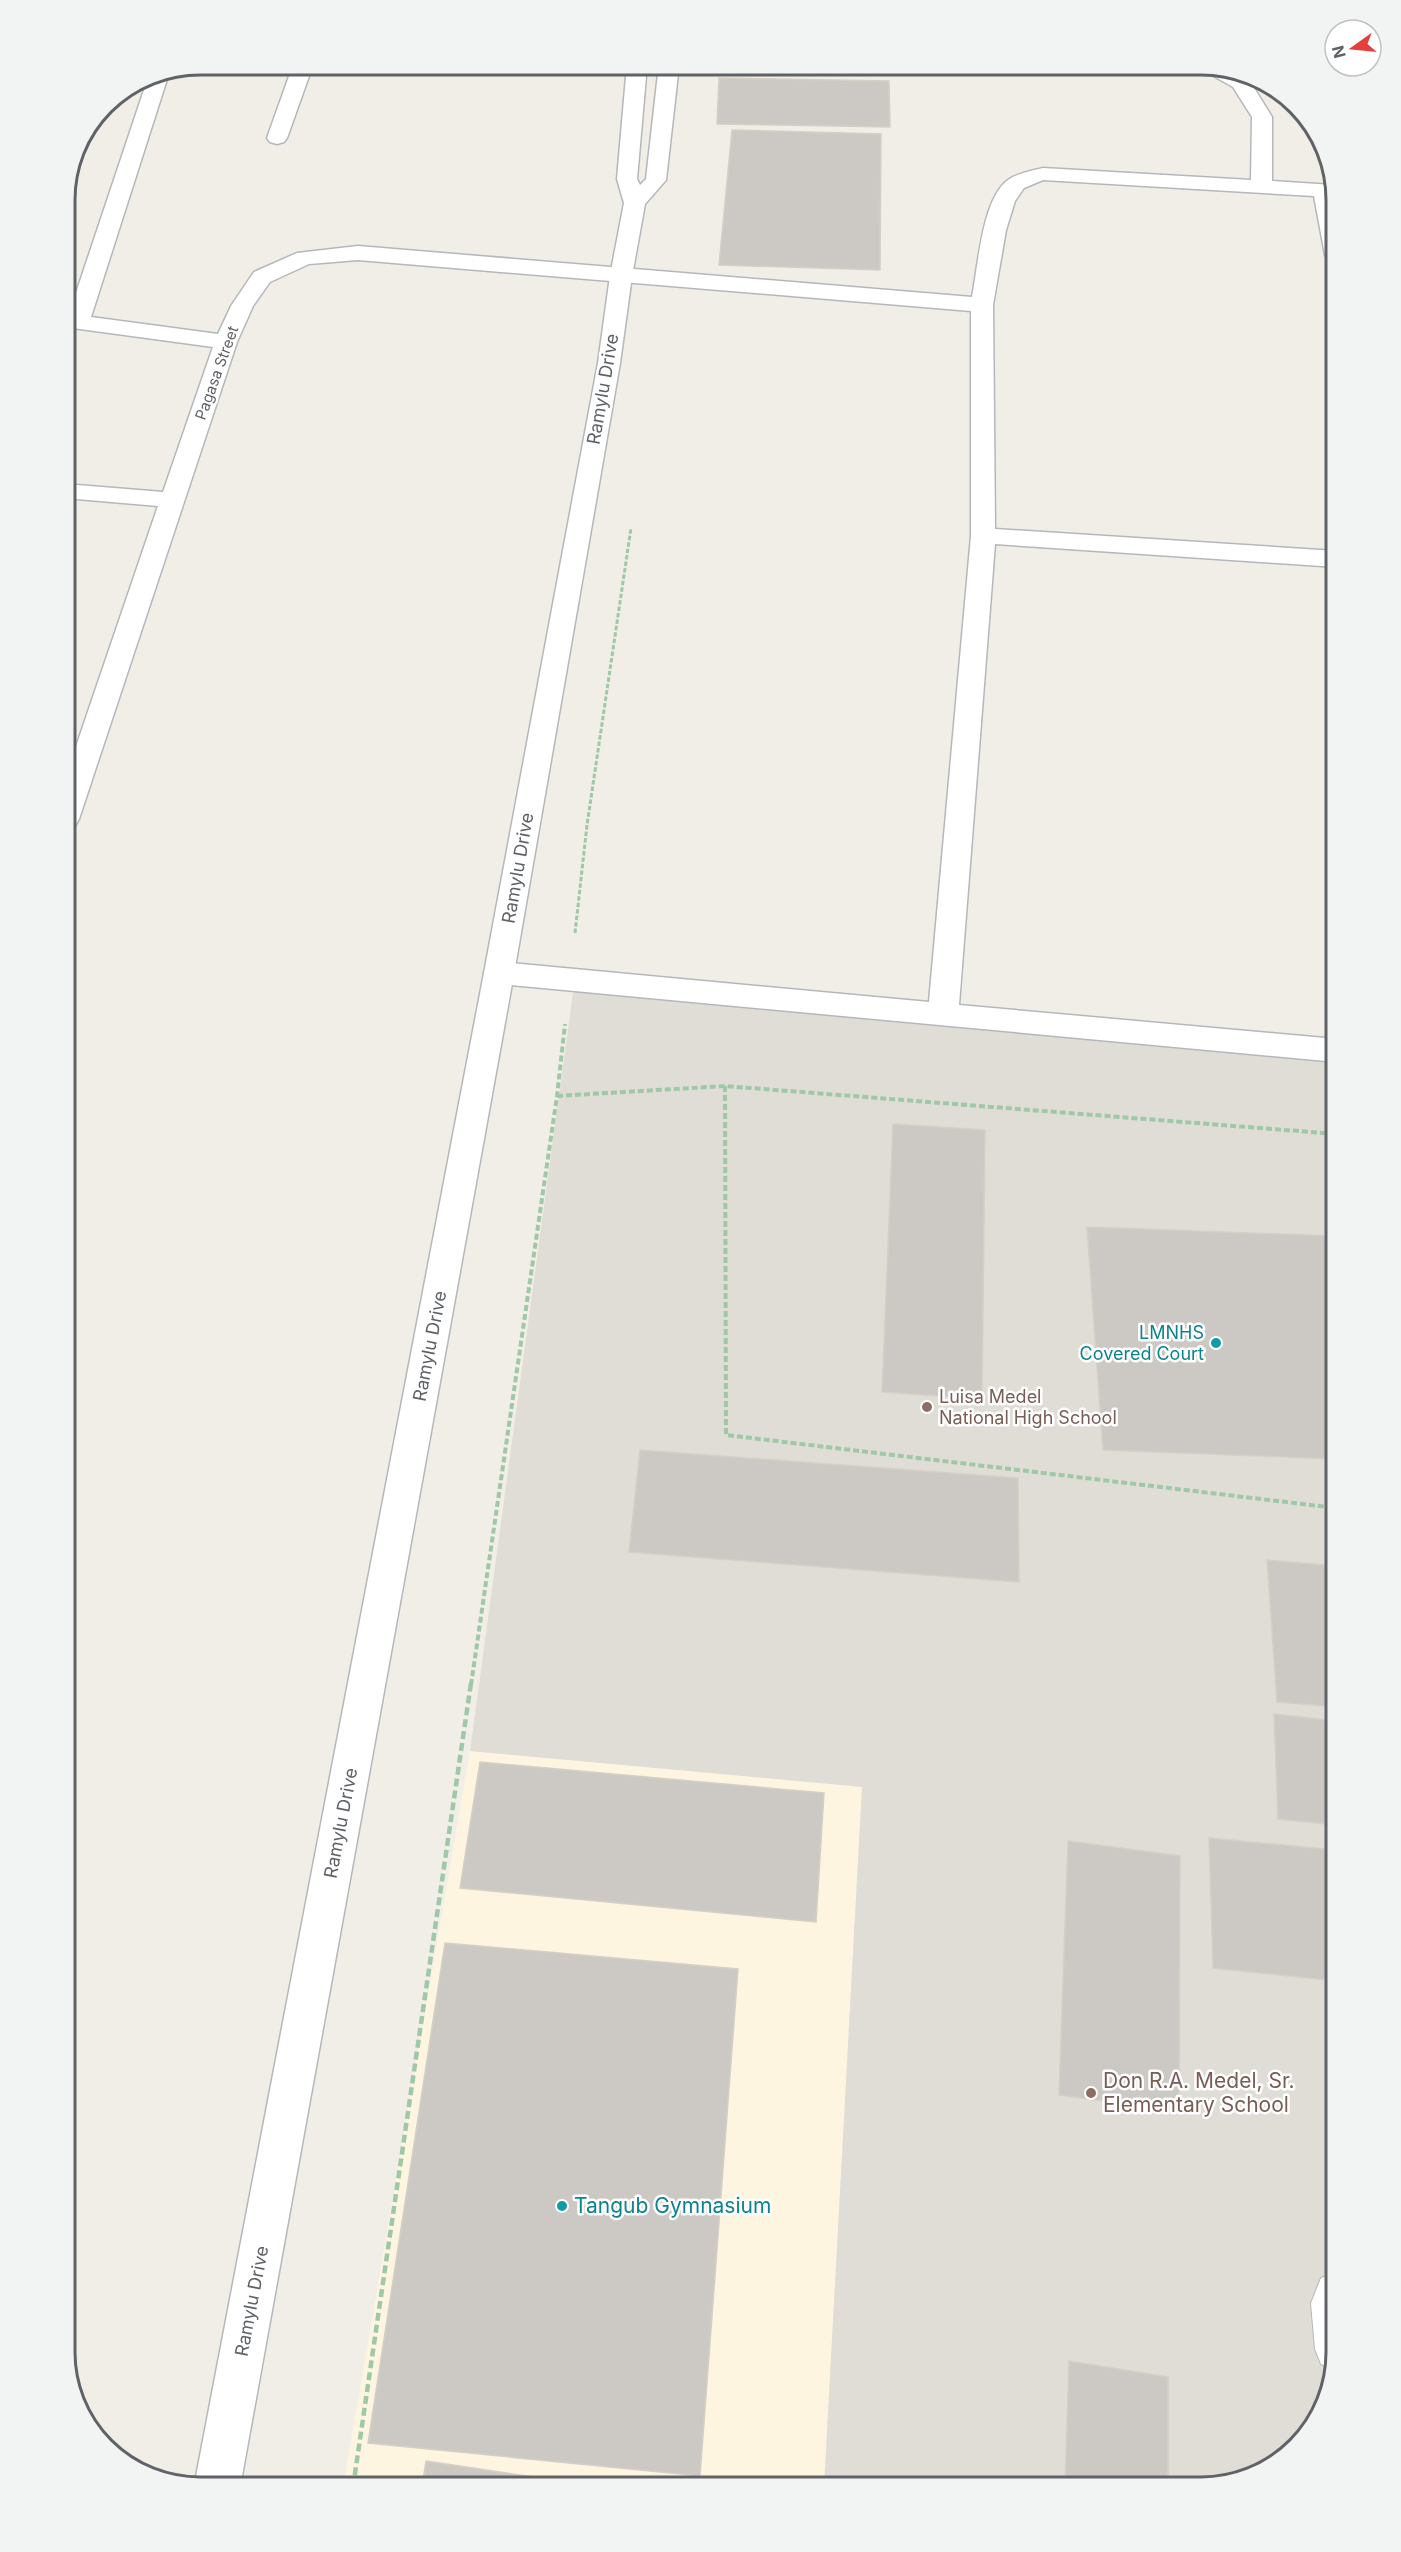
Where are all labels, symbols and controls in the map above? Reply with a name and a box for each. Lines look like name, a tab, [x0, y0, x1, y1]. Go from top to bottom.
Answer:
north arrow	[1323, 18, 1383, 78]
text: N	[1327, 43, 1350, 60]
street label: Pagasa Street	[191, 323, 242, 422]
street label: Ramylu Drive	[582, 332, 623, 446]
street label: Ramylu Drive	[497, 811, 538, 925]
street label: Ramylu Drive	[409, 1289, 451, 1403]
place label: LMNHS Covered Court	[1080, 1322, 1204, 1364]
marker: LMNHS Covered Court	[1209, 1336, 1223, 1350]
place label: Luisa Medel National High School	[939, 1386, 1117, 1428]
marker: Luisa Medel National High School	[920, 1400, 934, 1414]
street label: Ramylu Drive	[320, 1766, 362, 1880]
place label: Don R.A. Medel, Sr. Elementary School	[1103, 2068, 1295, 2117]
marker: Don R.A. Medel, Sr. Elementary School	[1084, 2086, 1098, 2100]
place label: Tangub Gymnasium	[574, 2193, 771, 2218]
marker: Tangub Gymnasium	[555, 2199, 569, 2213]
street label: Ramylu Drive	[231, 2244, 273, 2358]

